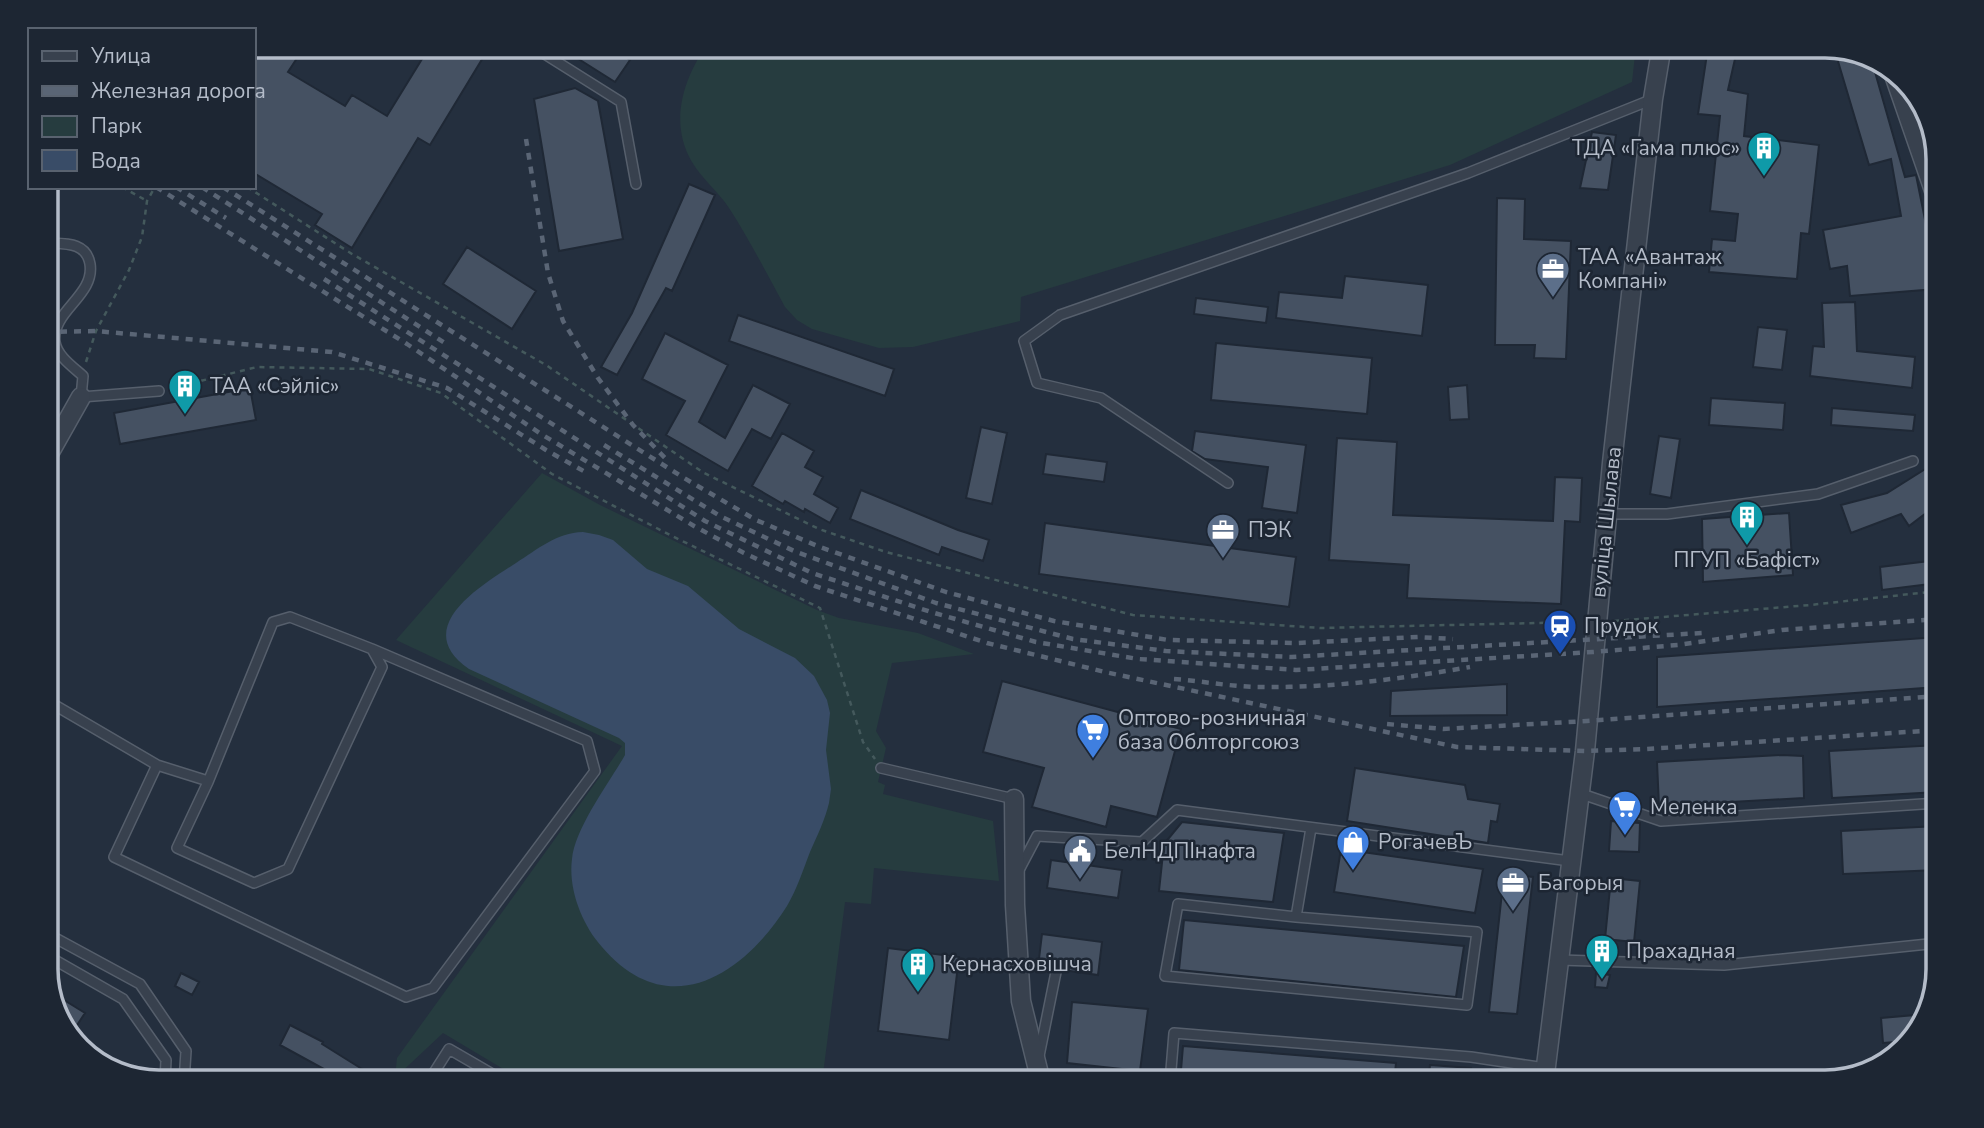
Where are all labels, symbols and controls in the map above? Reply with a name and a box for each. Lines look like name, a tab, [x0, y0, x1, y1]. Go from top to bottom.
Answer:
legend	[28, 28, 256, 189]
text: Улица	[90, 42, 151, 70]
text: Железная дорога	[91, 77, 266, 105]
text: Парк	[91, 112, 143, 140]
building icon: ТДА «Гама плюс»	[1745, 129, 1783, 178]
place label: ТДА «Гама плюс»	[1572, 134, 1740, 162]
text: Вода	[91, 147, 141, 175]
place label: ТАА «Авантаж Компані»	[1578, 243, 1722, 295]
office icon: ТАА «Авантаж Компані»	[1534, 250, 1572, 299]
building icon: ТАА «Сэйліс»	[166, 367, 204, 416]
place label: ТАА «Сэйліс»	[210, 372, 339, 400]
street label: вуліца Шылава	[1584, 445, 1628, 599]
building icon: ПГУП «Бафіст»	[1728, 498, 1766, 547]
office icon: ПЭК	[1204, 511, 1242, 560]
place label: ПЭК	[1248, 516, 1292, 544]
place label: ПГУП «Бафіст»	[1674, 546, 1820, 574]
station icon: Прудок	[1541, 607, 1579, 656]
place label: Прудок	[1584, 612, 1659, 640]
place label: Оптово-розничная база Облторгсоюз	[1118, 704, 1306, 756]
supermarket icon: Оптово-розничная база Облторгсоюз	[1074, 711, 1112, 760]
supermarket icon: Меленка	[1606, 788, 1644, 837]
place label: Меленка	[1650, 793, 1737, 821]
shop icon: РогачевЪ	[1334, 823, 1372, 872]
place label: РогачевЪ	[1378, 828, 1472, 856]
public building icon: БелНДПІнафта	[1061, 832, 1099, 881]
place label: БелНДПІнафта	[1104, 837, 1256, 865]
office icon: Багорыя	[1494, 864, 1532, 913]
place label: Багорыя	[1538, 869, 1623, 897]
building icon: Прахадная	[1583, 932, 1621, 981]
place label: Прахадная	[1626, 937, 1736, 965]
building icon: Кернасховішча	[899, 945, 937, 994]
place label: Кернасховішча	[942, 950, 1092, 978]

